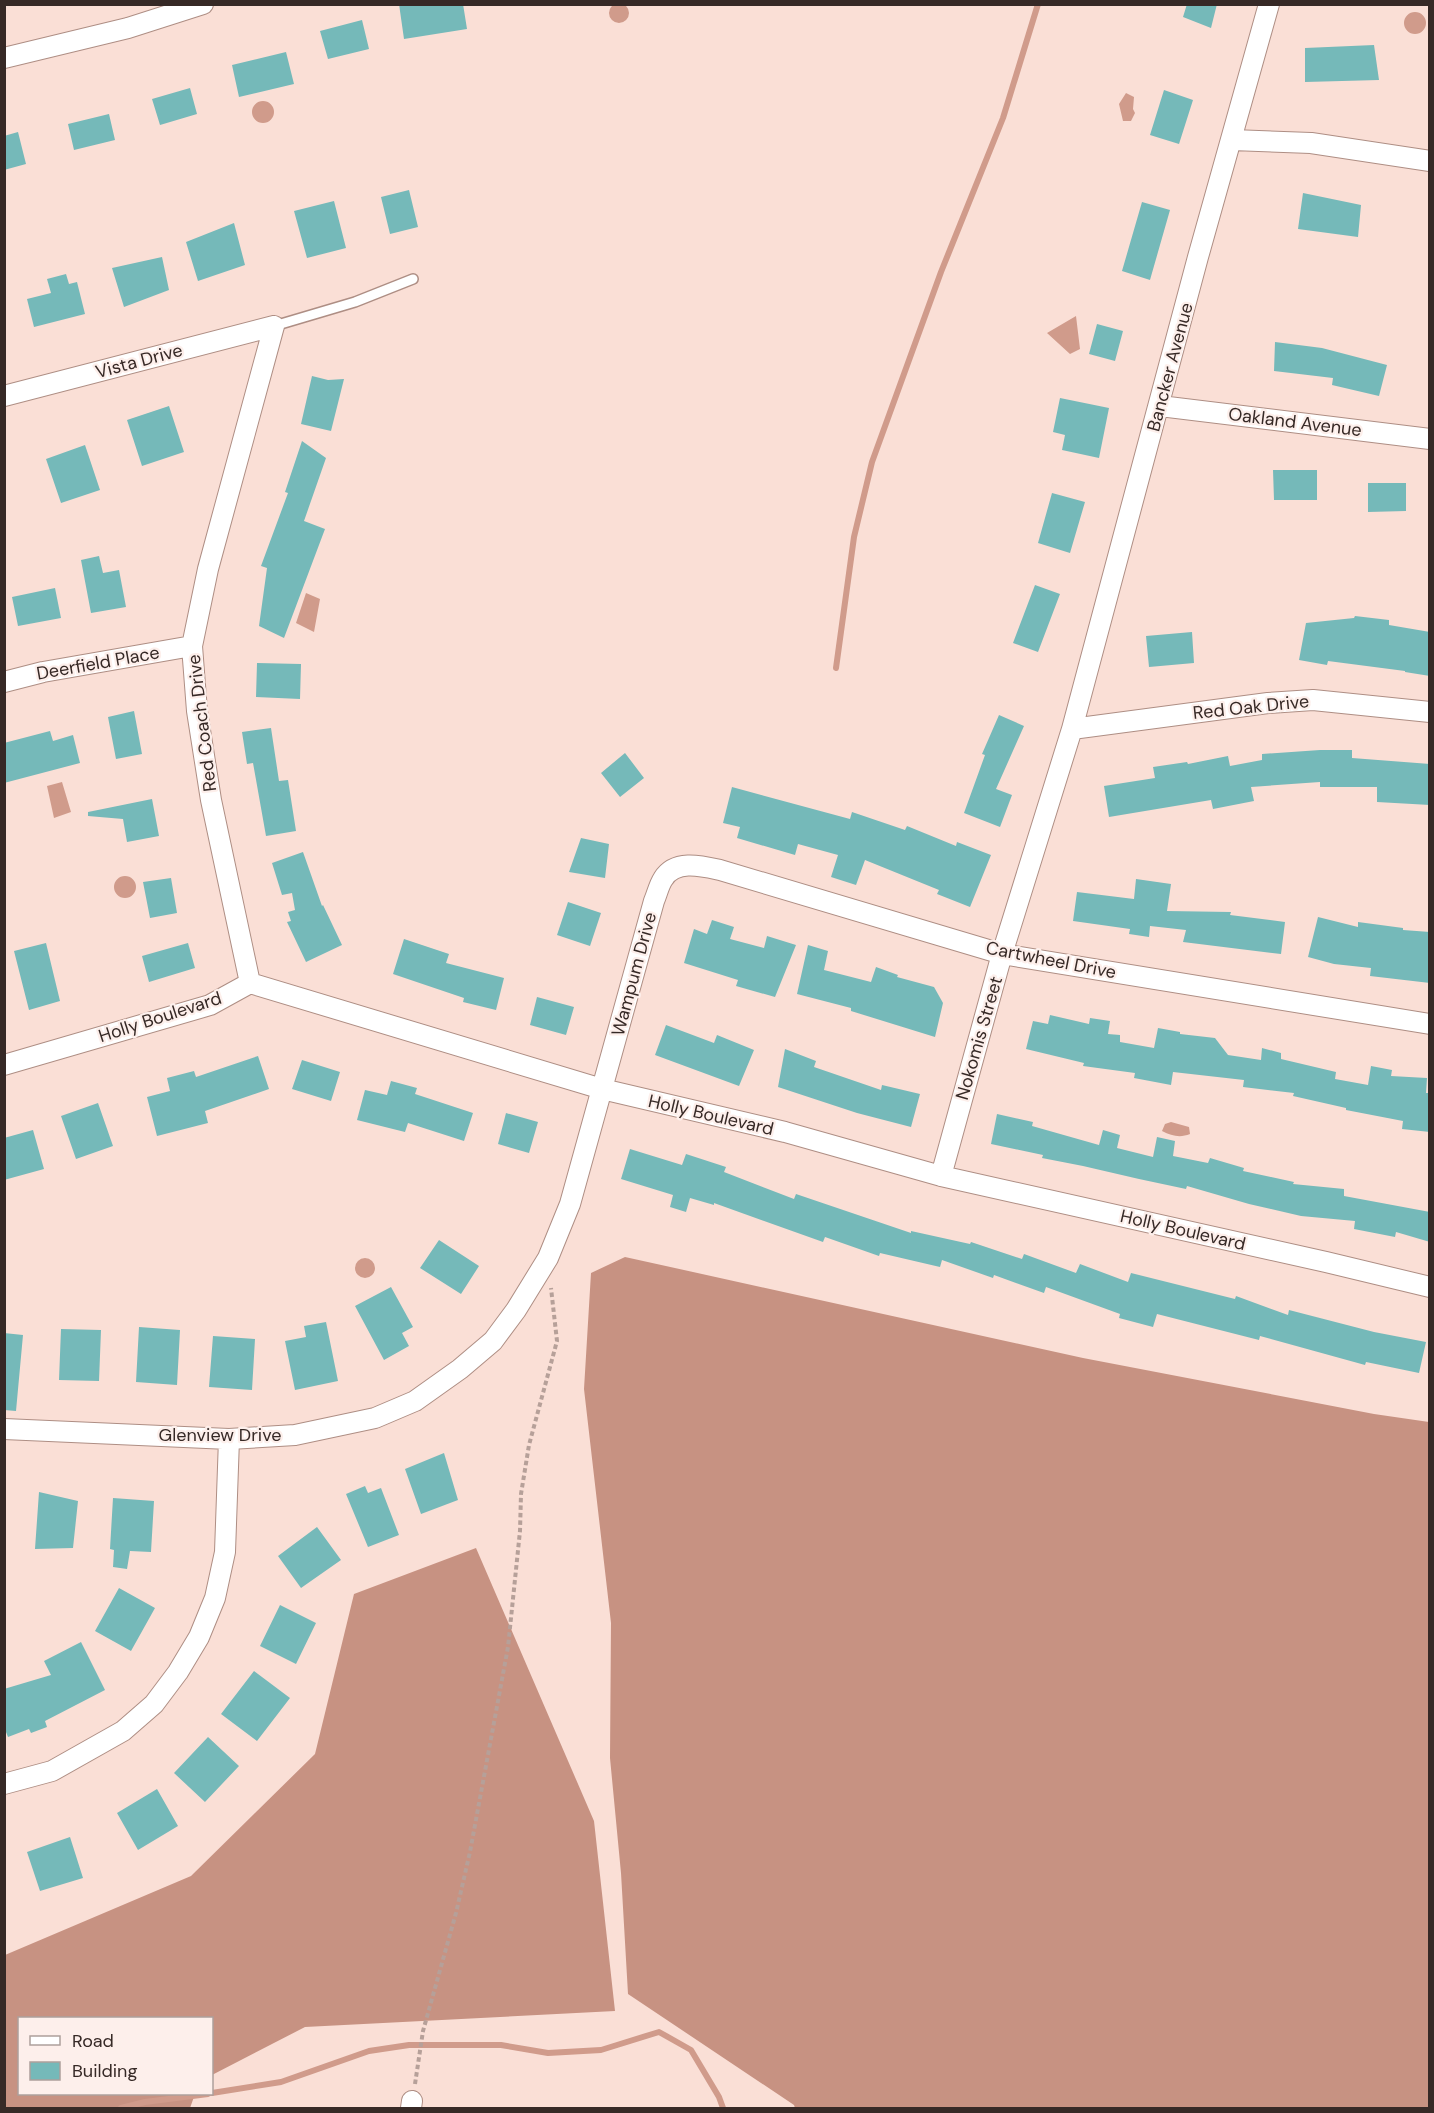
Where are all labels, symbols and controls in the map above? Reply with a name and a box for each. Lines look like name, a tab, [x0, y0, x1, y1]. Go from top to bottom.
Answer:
street label: Bancker Avenue	[1141, 300, 1199, 434]
street label: Vista Drive	[93, 338, 185, 384]
street label: Oakland Avenue	[1227, 402, 1363, 442]
street label: Deerfield Place	[35, 640, 161, 686]
street label: Red Coach Drive	[182, 653, 222, 793]
street label: Red Oak Drive	[1192, 689, 1310, 725]
street label: Wampum Drive	[606, 909, 662, 1039]
street label: Cartwheel Drive	[984, 936, 1118, 984]
street label: Nokomis Street	[950, 973, 1008, 1103]
street label: Holly Boulevard	[95, 986, 225, 1048]
street label: Holly Boulevard	[646, 1089, 776, 1141]
street label: Holly Boulevard	[1118, 1204, 1248, 1256]
street label: Glenview Drive	[159, 1423, 281, 1447]
legend	[18, 2017, 213, 2095]
text: Road	[72, 2029, 114, 2053]
text: Building	[72, 2059, 137, 2083]

